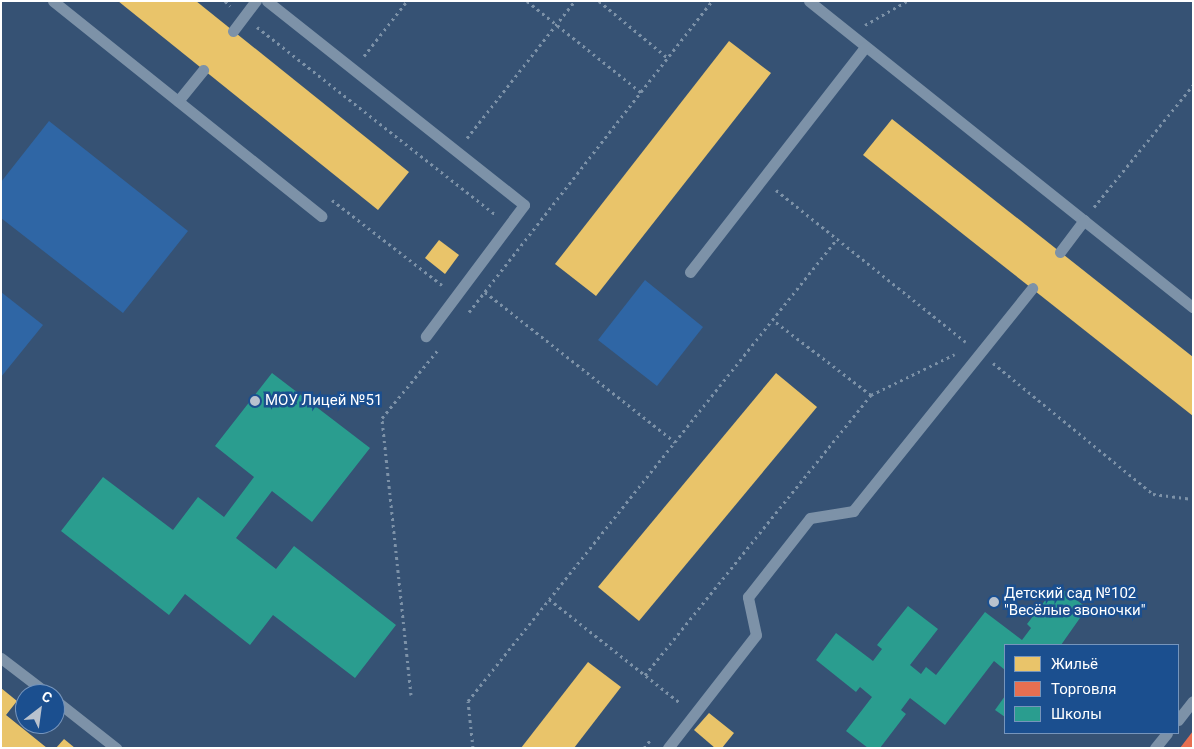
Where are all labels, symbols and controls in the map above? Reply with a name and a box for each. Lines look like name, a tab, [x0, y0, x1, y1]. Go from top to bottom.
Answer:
place label: МОУ Лицей №51	[265, 392, 382, 410]
marker: МОУ Лицей №51	[249, 395, 261, 407]
place label: Детский сад №102 "Весёлые звоночки"	[1004, 584, 1146, 619]
marker: Детский сад №102 "Весёлые звоночки"	[988, 596, 1000, 608]
legend	[1004, 644, 1179, 734]
text: Жильё	[1051, 655, 1098, 673]
text: Торговля	[1051, 680, 1116, 698]
north arrow	[15, 684, 65, 734]
text: С	[39, 688, 55, 706]
text: Школы	[1051, 705, 1102, 723]

